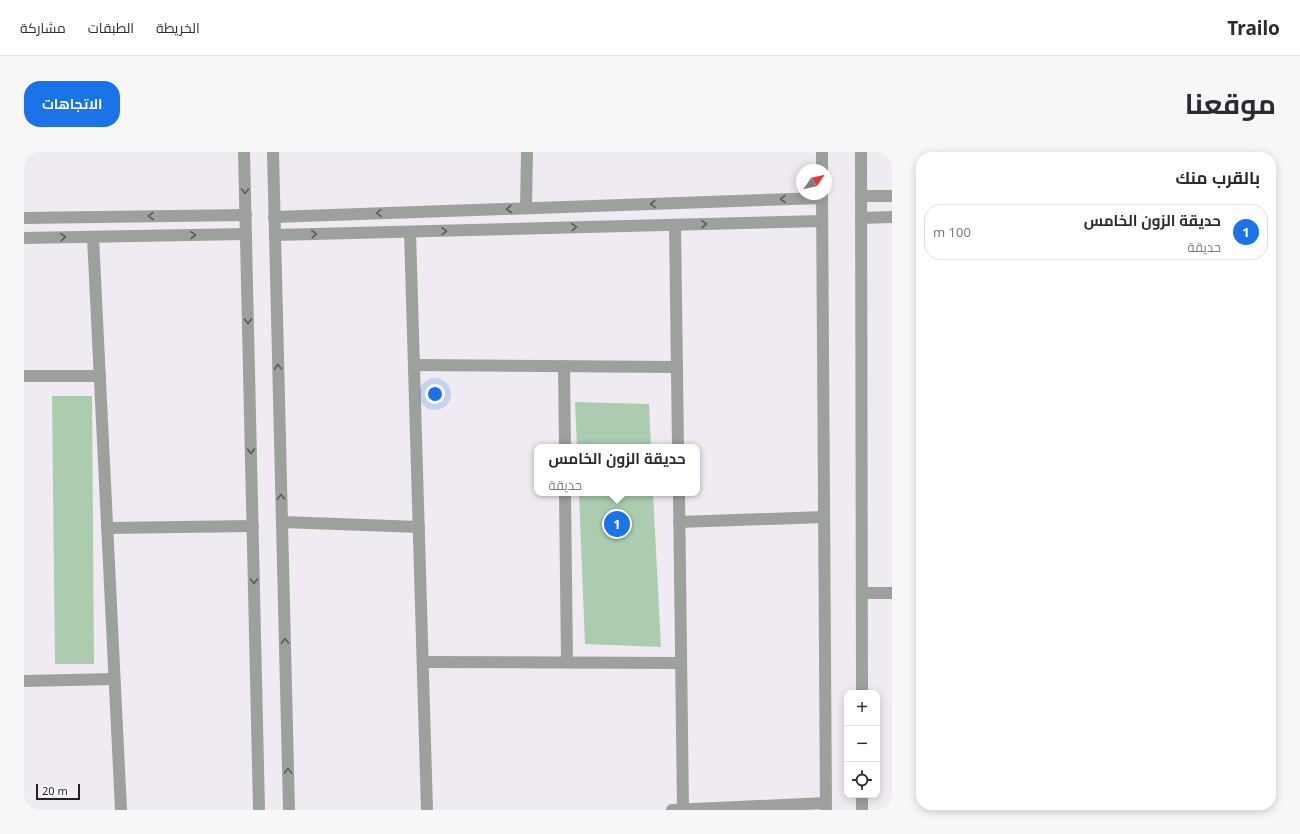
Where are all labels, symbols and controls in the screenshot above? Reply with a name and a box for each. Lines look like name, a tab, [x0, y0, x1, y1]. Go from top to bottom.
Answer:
text: Trailo	[1227, 15, 1280, 41]
text: مشاركة	[20, 18, 66, 37]
text: الطبقات	[88, 18, 134, 37]
text: الخريطة	[156, 18, 200, 37]
button: الاتجاهات	[24, 81, 120, 127]
text: موقعنا	[1185, 84, 1276, 122]
north arrow	[796, 164, 832, 200]
text: بالقرب منك	[1175, 166, 1260, 189]
one-way arrow	[241, 188, 249, 194]
one-way arrow	[780, 195, 786, 203]
one-way arrow	[650, 199, 656, 208]
one-way arrow	[506, 204, 512, 213]
one-way arrow	[376, 209, 382, 217]
text: حديقة الزون الخامس	[1084, 210, 1221, 230]
one-way arrow	[148, 212, 154, 220]
one-way arrow	[701, 220, 707, 228]
one-way arrow	[571, 223, 577, 232]
text: 100 m	[933, 223, 971, 241]
text: 1	[1242, 223, 1250, 241]
one-way arrow	[441, 227, 447, 235]
one-way arrow	[311, 230, 317, 238]
one-way arrow	[190, 231, 196, 239]
one-way arrow	[60, 233, 66, 241]
text: حديقة	[1188, 238, 1221, 256]
one-way arrow	[244, 318, 252, 324]
one-way arrow	[274, 364, 282, 370]
your location	[425, 384, 445, 404]
popup	[534, 444, 700, 496]
one-way arrow	[247, 448, 255, 454]
text: حديقة الزون الخامس	[548, 448, 686, 468]
text: حديقة	[548, 476, 582, 494]
one-way arrow	[277, 494, 285, 500]
pin: 1	[604, 509, 630, 539]
one-way arrow	[250, 578, 258, 584]
one-way arrow	[280, 638, 289, 644]
map controls	[844, 690, 880, 798]
button: +	[844, 690, 880, 726]
button: −	[844, 726, 880, 762]
button: locate	[844, 762, 880, 798]
one-way arrow	[284, 768, 292, 774]
scale bar	[36, 782, 80, 801]
text: 20 m	[42, 783, 68, 798]

